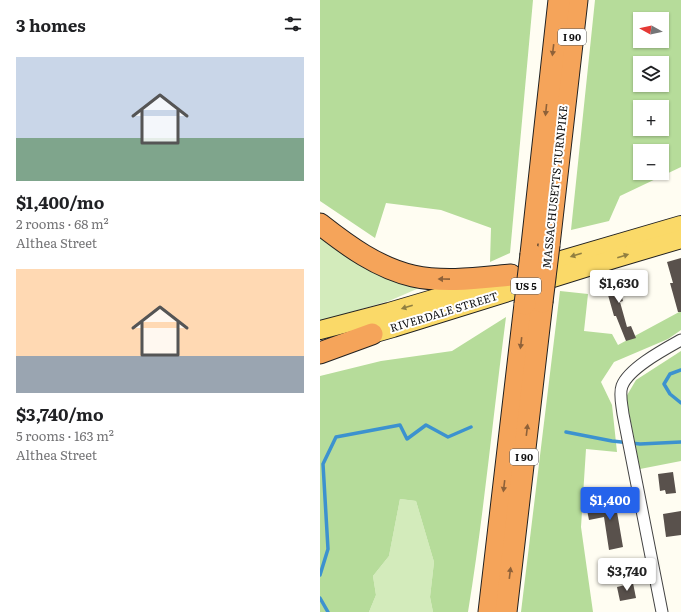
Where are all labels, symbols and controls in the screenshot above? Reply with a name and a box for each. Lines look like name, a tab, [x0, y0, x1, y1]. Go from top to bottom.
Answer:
text: 3 homes	[16, 12, 86, 37]
north arrow	[633, 12, 669, 48]
map controls	[633, 12, 669, 180]
icon: filters	[282, 13, 304, 35]
road number: I 90	[558, 29, 586, 45]
one-way arrow	[550, 44, 556, 56]
button: layers	[633, 56, 669, 92]
icon: home	[124, 83, 196, 155]
button: +	[633, 100, 669, 136]
street label: MASSACHUSETTS TURNPIKE	[537, 104, 571, 269]
one-way arrow	[543, 104, 550, 117]
button: −	[633, 144, 669, 180]
text: $1,400/mo	[16, 189, 104, 214]
text: 2 rooms · 68 m²	[16, 214, 109, 233]
text: Althea Street	[16, 233, 97, 252]
one-way arrow	[570, 252, 582, 258]
one-way arrow	[618, 253, 630, 259]
pin: $1,630	[586, 270, 652, 304]
text: $1,630	[599, 273, 639, 292]
one-way arrow	[437, 276, 450, 282]
road number: US 5	[511, 278, 541, 294]
street label: RIVERDALE STREET	[388, 287, 500, 335]
icon: home	[124, 295, 196, 367]
one-way arrow	[401, 304, 413, 310]
one-way arrow	[517, 337, 524, 349]
text: $3,740/mo	[16, 401, 104, 426]
one-way arrow	[524, 424, 530, 436]
text: 5 rooms · 163 m²	[16, 426, 114, 445]
text: Althea Street	[16, 445, 97, 464]
road number: I 90	[510, 449, 538, 465]
one-way arrow	[501, 480, 507, 492]
pin: $1,400	[577, 487, 643, 521]
text: $1,400	[590, 490, 630, 509]
pin: $3,740	[594, 558, 660, 592]
text: $3,740	[607, 561, 647, 580]
one-way arrow	[507, 567, 513, 579]

